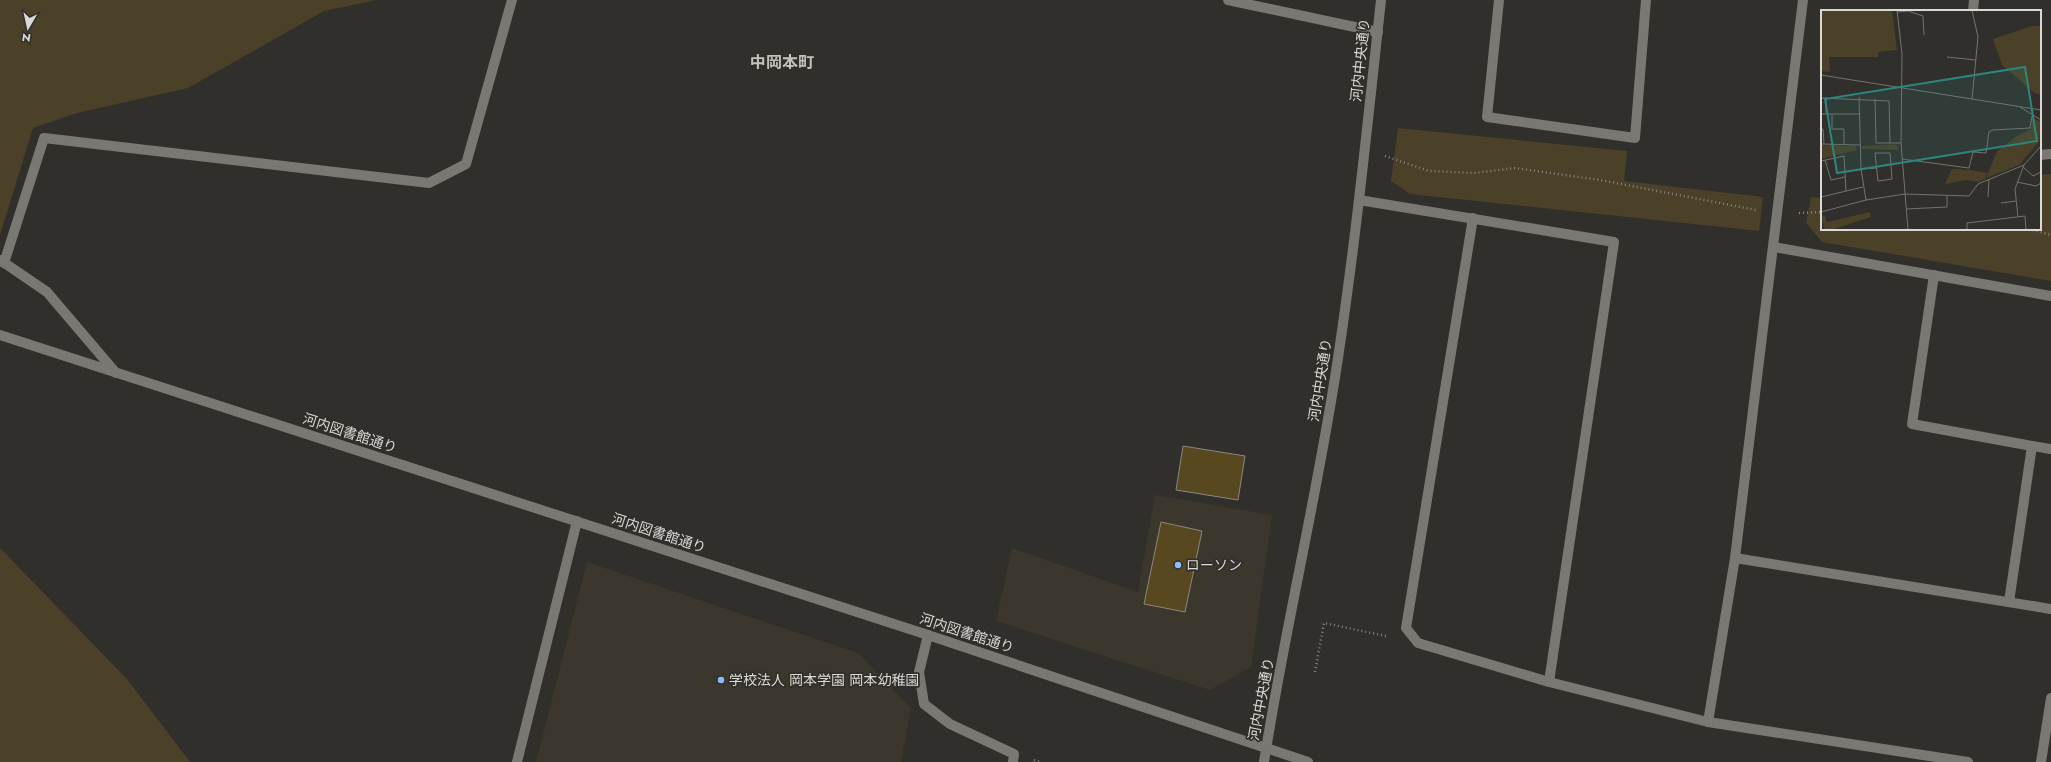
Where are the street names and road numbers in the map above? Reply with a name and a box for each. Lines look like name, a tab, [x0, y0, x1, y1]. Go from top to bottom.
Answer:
street label: 河内中央通り	[1346, 17, 1374, 103]
street label: 河内中央通り	[1304, 337, 1336, 423]
street label: 河内図書館通り	[300, 408, 400, 458]
street label: 河内図書館通り	[609, 508, 709, 558]
street label: 河内図書館通り	[917, 608, 1017, 658]
street label: 河内中央通り	[1243, 656, 1279, 742]

